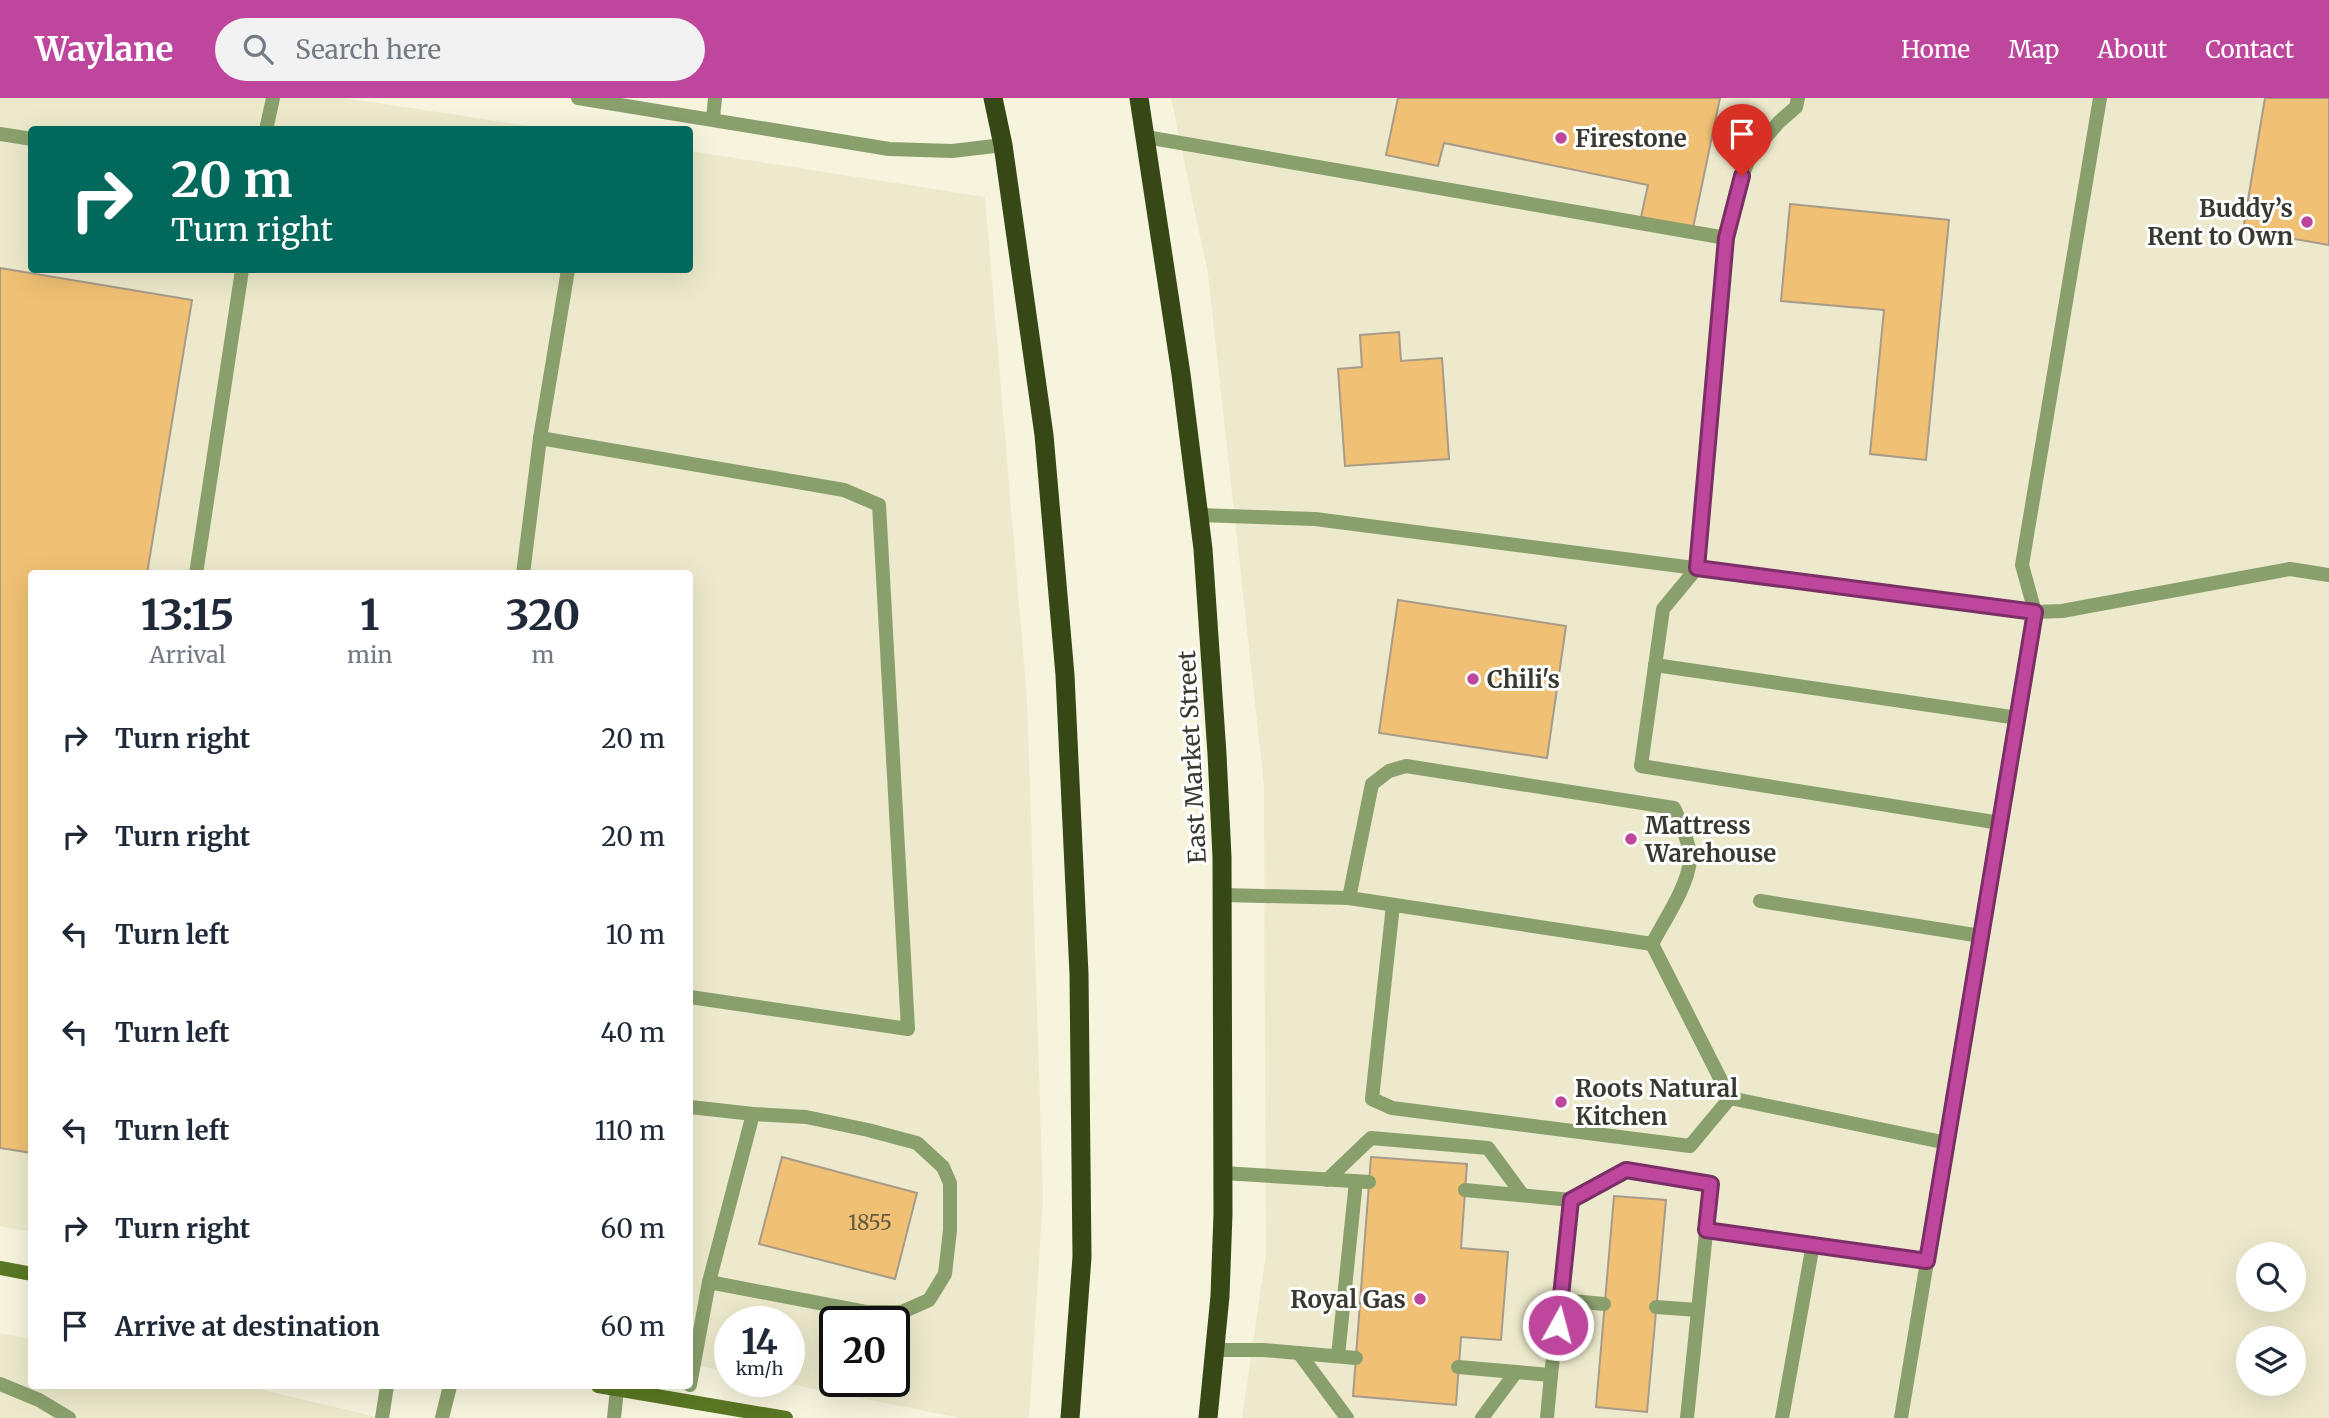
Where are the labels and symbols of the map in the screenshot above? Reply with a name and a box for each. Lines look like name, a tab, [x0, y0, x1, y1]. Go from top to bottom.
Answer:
pin	[1712, 104, 1772, 176]
place label: Firestone	[1575, 123, 1687, 154]
marker: Firestone	[1553, 130, 1569, 146]
place label: Buddy’s Rent to Own	[2147, 193, 2293, 252]
marker: Buddy’s Rent to Own	[2299, 214, 2315, 230]
street label: East Market Street	[1171, 649, 1213, 864]
place label: Chili's	[1487, 664, 1560, 695]
marker: Chili's	[1465, 671, 1481, 687]
place label: Mattress Warehouse	[1644, 810, 1776, 869]
marker: Mattress Warehouse	[1623, 831, 1639, 847]
place label: Roots Natural Kitchen	[1575, 1073, 1738, 1132]
marker: Roots Natural Kitchen	[1553, 1094, 1569, 1110]
house number: 1855	[848, 1209, 892, 1236]
place label: Royal Gas	[1290, 1284, 1406, 1315]
position arrow	[1521, 1288, 1595, 1362]
marker: Royal Gas	[1412, 1291, 1428, 1307]
speed limit sign: 20	[819, 1306, 910, 1397]

